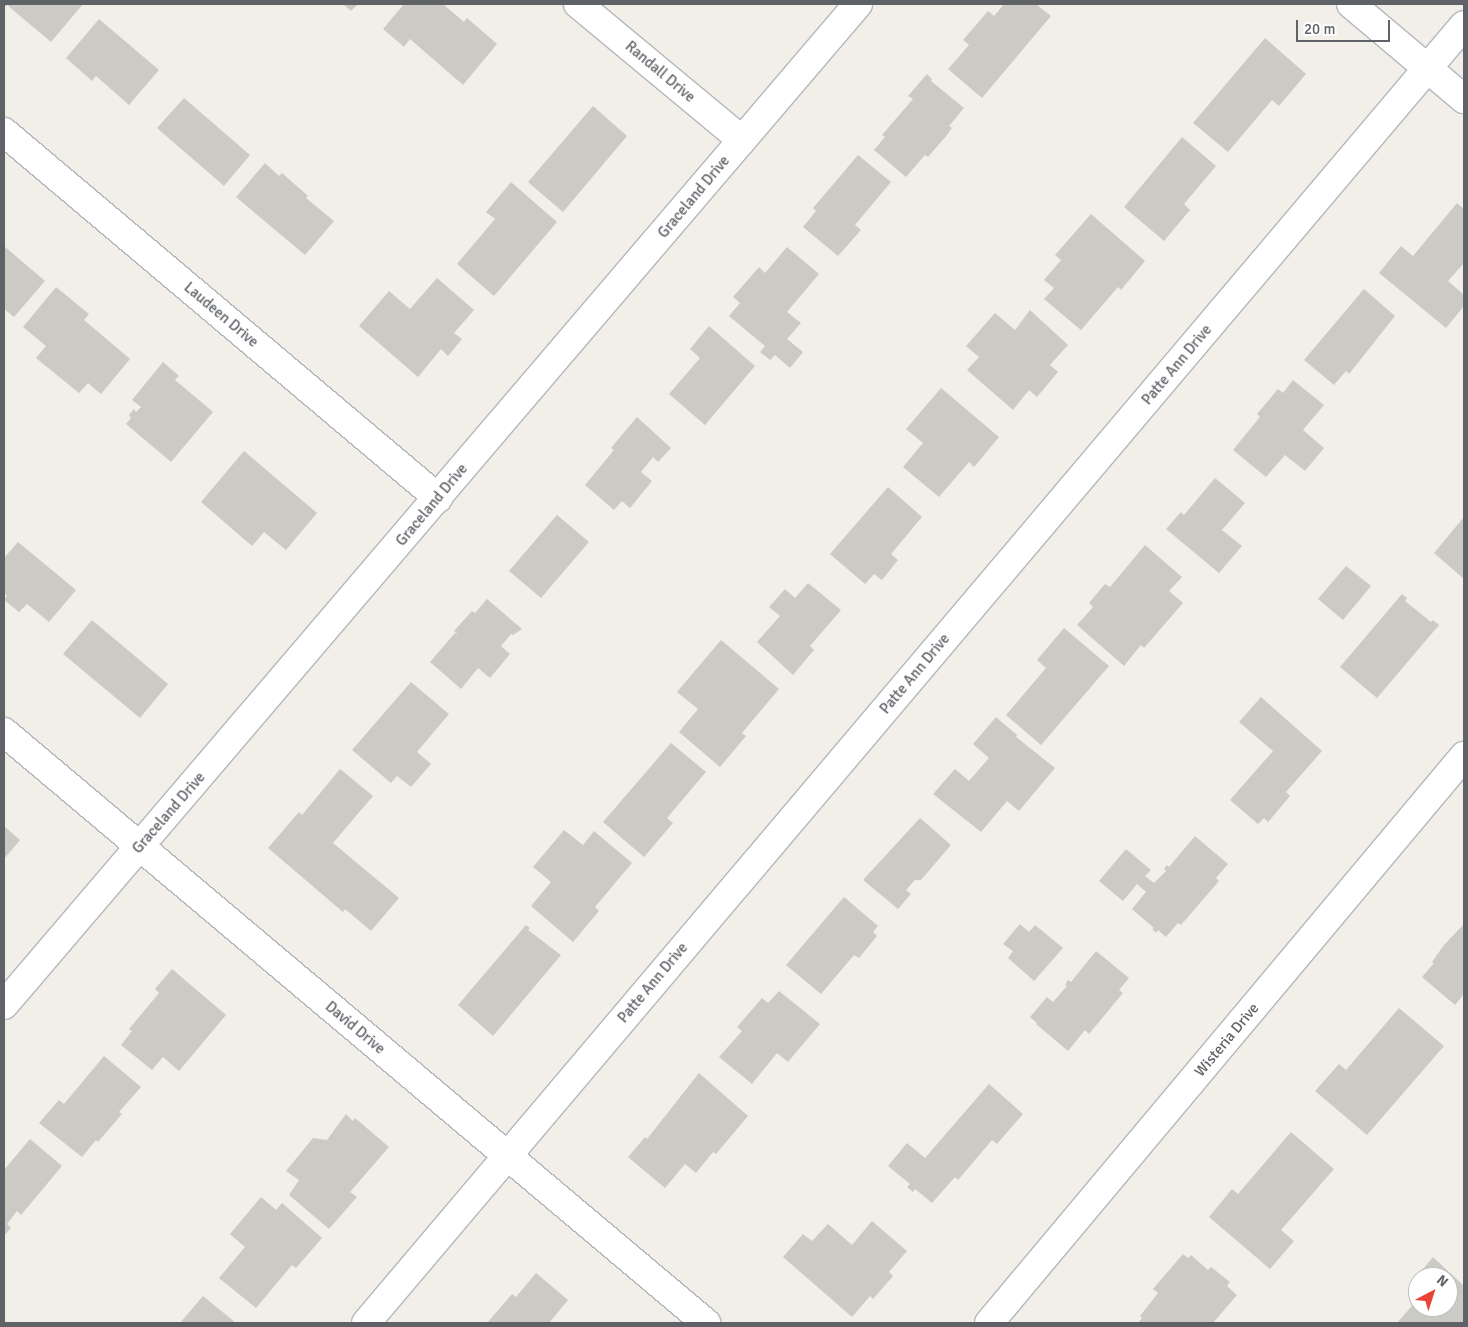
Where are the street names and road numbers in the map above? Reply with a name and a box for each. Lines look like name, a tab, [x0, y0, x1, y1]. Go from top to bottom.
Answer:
street label: Randall Drive	[621, 38, 699, 106]
street label: Graceland Drive	[654, 152, 734, 242]
street label: Laudeen Drive	[180, 279, 262, 351]
street label: Patte Ann Drive	[1138, 321, 1216, 409]
street label: Graceland Drive	[392, 460, 472, 550]
street label: Patte Ann Drive	[876, 630, 954, 718]
street label: Graceland Drive	[129, 769, 209, 857]
street label: Patte Ann Drive	[614, 939, 692, 1027]
street label: David Drive	[321, 998, 389, 1058]
street label: Wisteria Drive	[1191, 1000, 1263, 1080]

